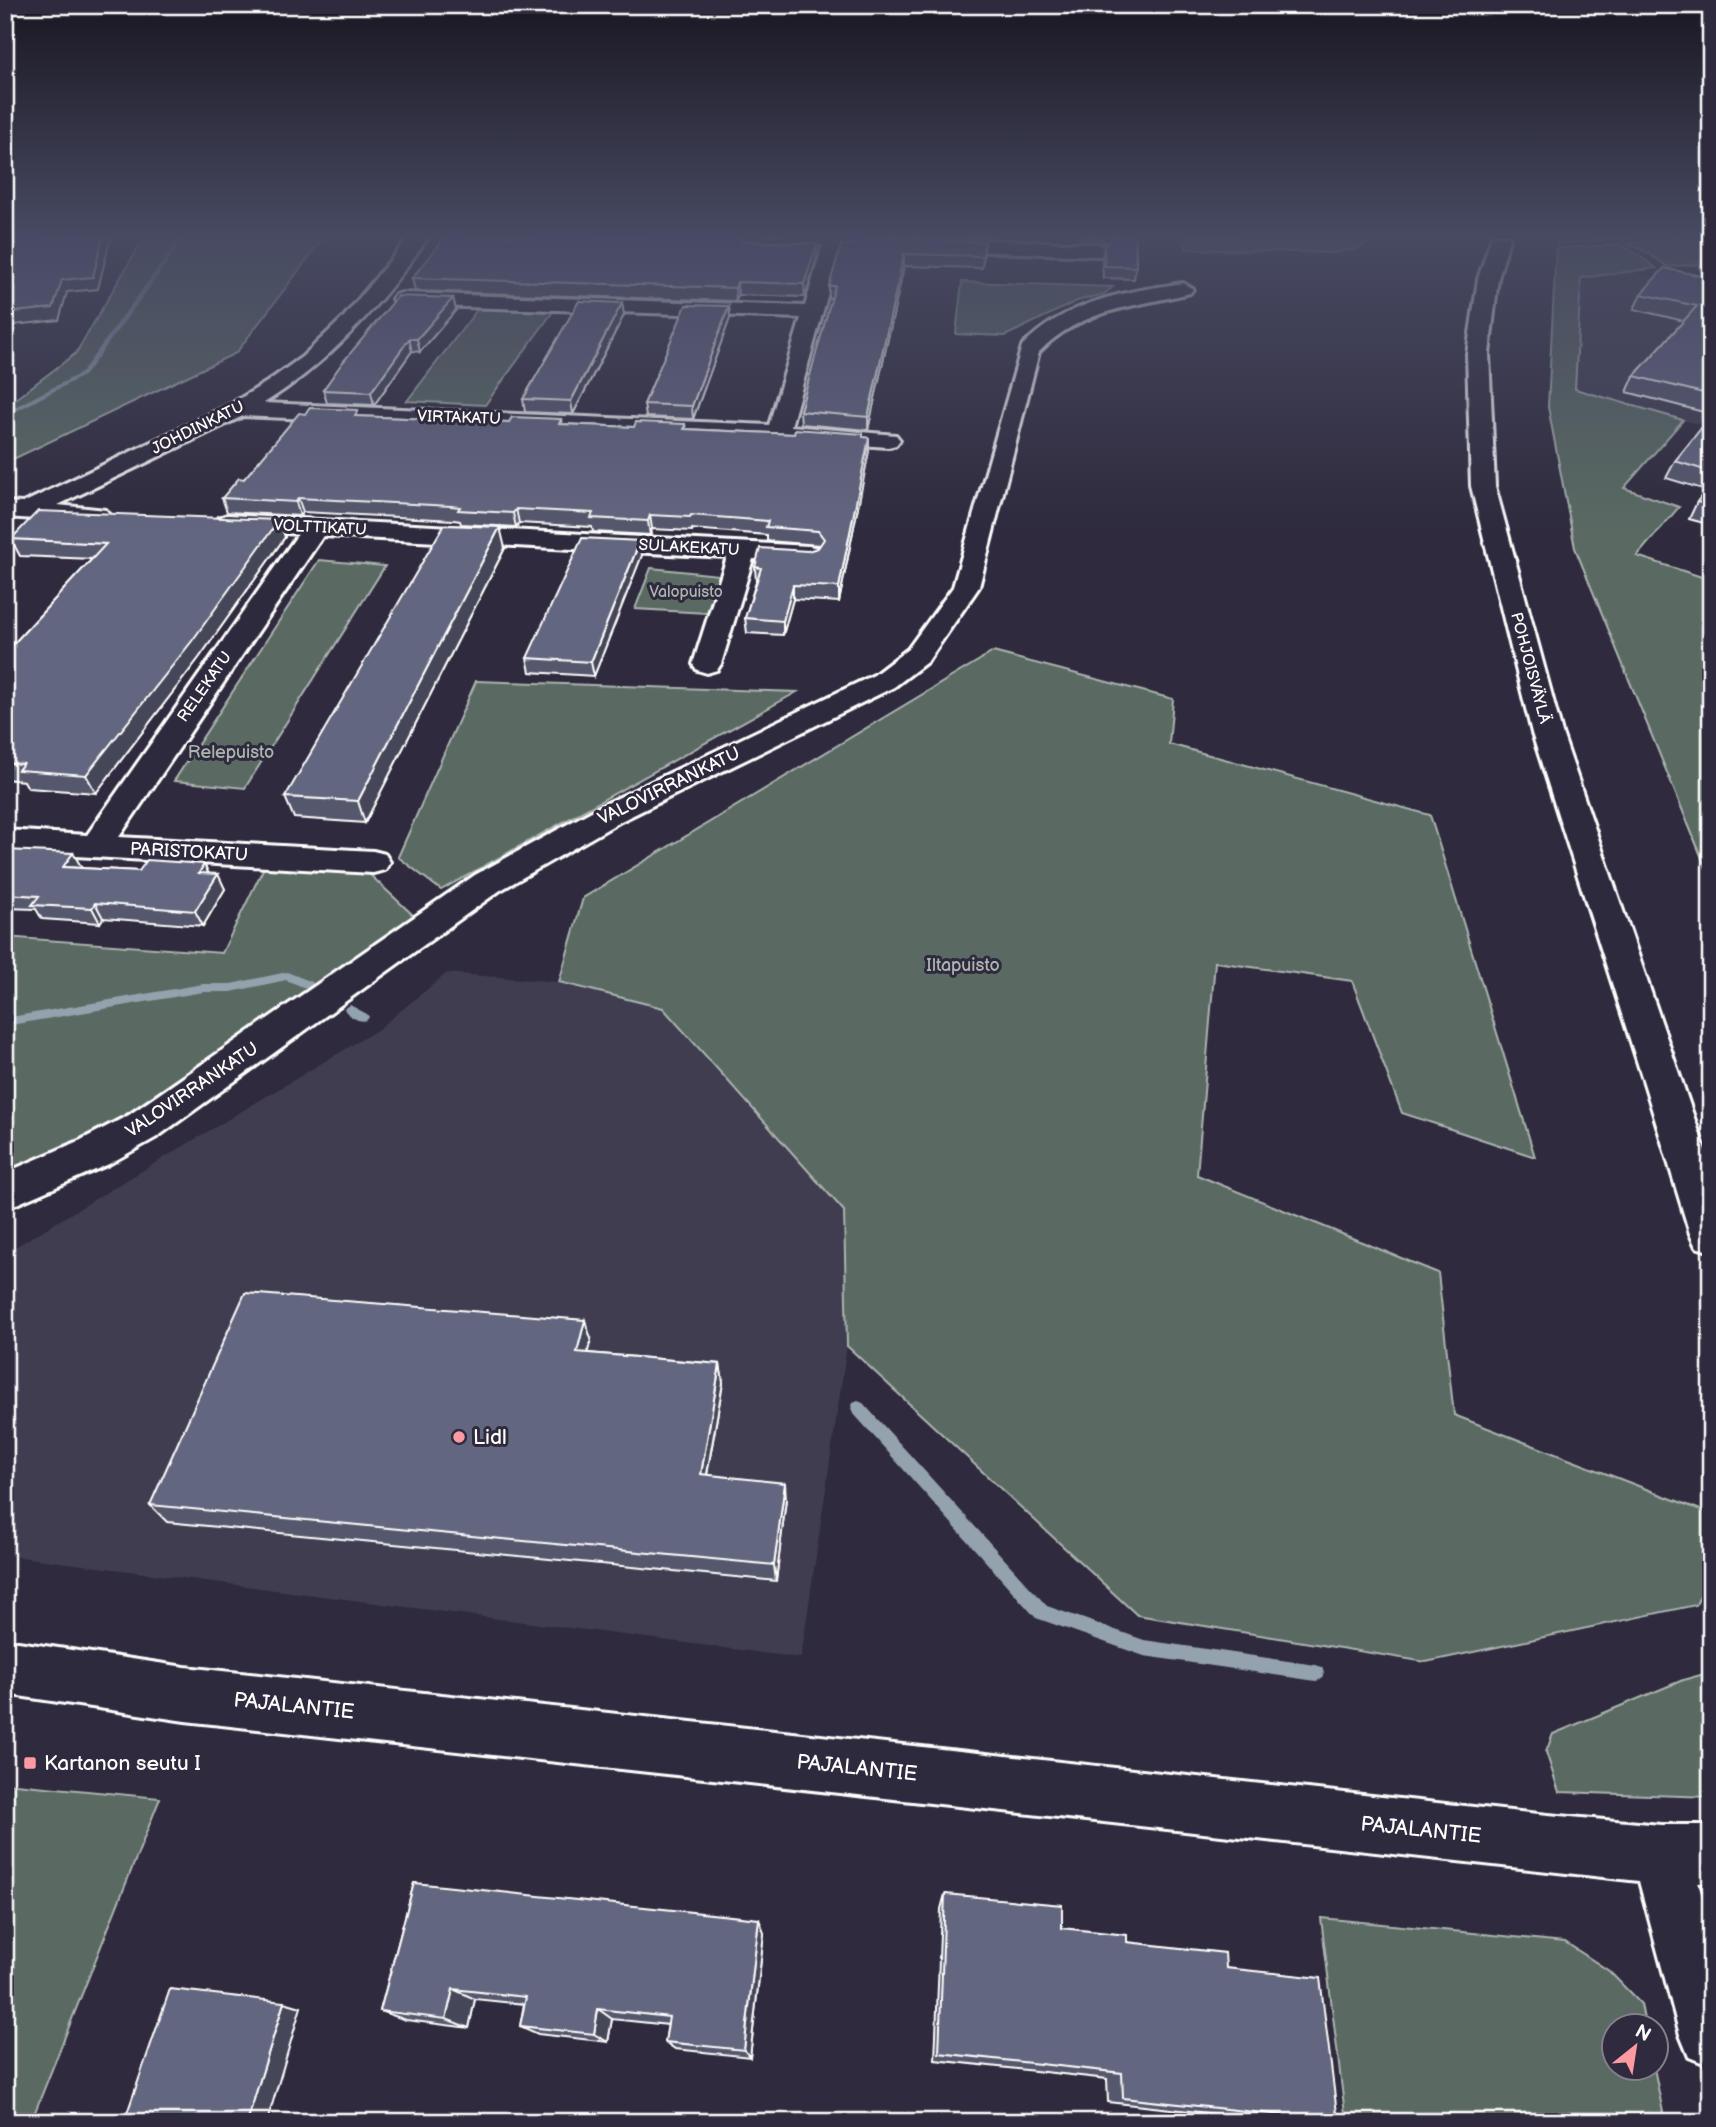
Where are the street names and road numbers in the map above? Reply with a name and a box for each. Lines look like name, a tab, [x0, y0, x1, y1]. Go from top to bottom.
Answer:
street label: JOHDINKATU	[149, 397, 247, 459]
street label: VIRTAKATU	[417, 407, 501, 429]
street label: VOLTTIKATU	[273, 516, 367, 540]
street label: SULAKEKATU	[638, 536, 740, 560]
street label: POHJOISVÄYLÄ	[1506, 610, 1556, 726]
street label: RELEKATU	[174, 648, 236, 726]
street label: VALOVIRRANKATU	[595, 742, 743, 830]
street label: PARISTOKATU	[129, 838, 249, 866]
street label: VALOVIRRANKATU	[122, 1038, 262, 1142]
street label: PAJALANTIE	[232, 1687, 356, 1725]
street label: PAJALANTIE	[795, 1749, 919, 1787]
street label: PAJALANTIE	[1359, 1811, 1483, 1849]

